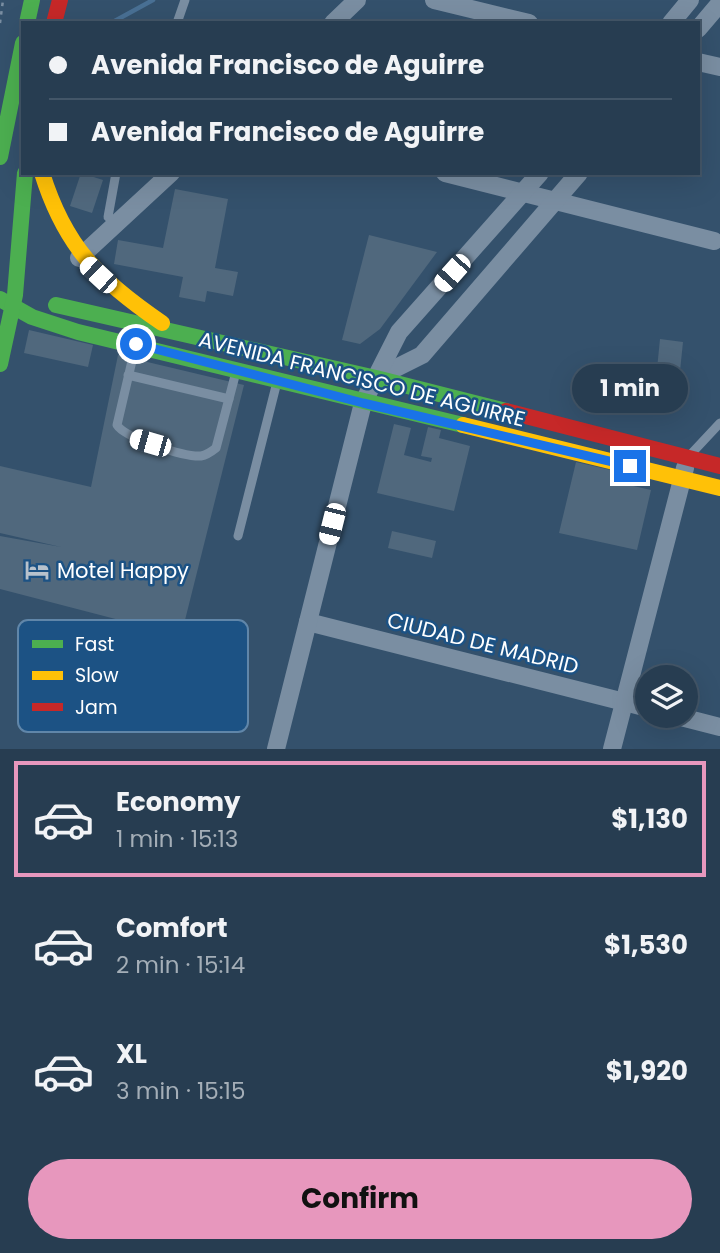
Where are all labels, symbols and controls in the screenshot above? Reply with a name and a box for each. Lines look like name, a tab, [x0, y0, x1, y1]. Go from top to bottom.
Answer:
text: Avenida Francisco de Aguirre	[91, 47, 484, 83]
text: Avenida Francisco de Aguirre	[91, 114, 484, 150]
car	[431, 250, 474, 296]
car	[76, 253, 121, 297]
street label: AVENIDA FRANCISCO DE AGUIRRE	[196, 324, 528, 434]
route start	[120, 328, 152, 360]
callout: 1 min	[572, 364, 688, 414]
text: 1 min	[600, 372, 660, 404]
car	[127, 427, 174, 459]
route end	[614, 450, 646, 482]
car	[317, 501, 348, 547]
hotel icon: Motel Happy	[23, 556, 51, 584]
place label: Motel Happy	[57, 556, 189, 585]
street label: CIUDAD DE MADRID	[384, 605, 582, 681]
legend	[18, 620, 248, 732]
text: Fast	[75, 631, 114, 658]
text: Slow	[75, 662, 119, 689]
map controls	[635, 665, 698, 728]
button: layers	[635, 665, 698, 728]
text: Jam	[75, 694, 117, 721]
text: Economy	[116, 784, 240, 820]
icon: car	[32, 788, 95, 851]
text: $1,130	[611, 801, 688, 837]
text: 1 min · 15:13	[116, 823, 238, 855]
text: Comfort	[116, 910, 228, 946]
icon: car	[32, 914, 95, 977]
text: $1,530	[604, 927, 688, 963]
text: 2 min · 15:14	[116, 949, 245, 981]
text: XL	[116, 1036, 147, 1072]
icon: car	[32, 1040, 95, 1103]
text: $1,920	[606, 1053, 688, 1089]
text: 3 min · 15:15	[116, 1075, 245, 1107]
button: Confirm	[28, 1159, 692, 1239]

